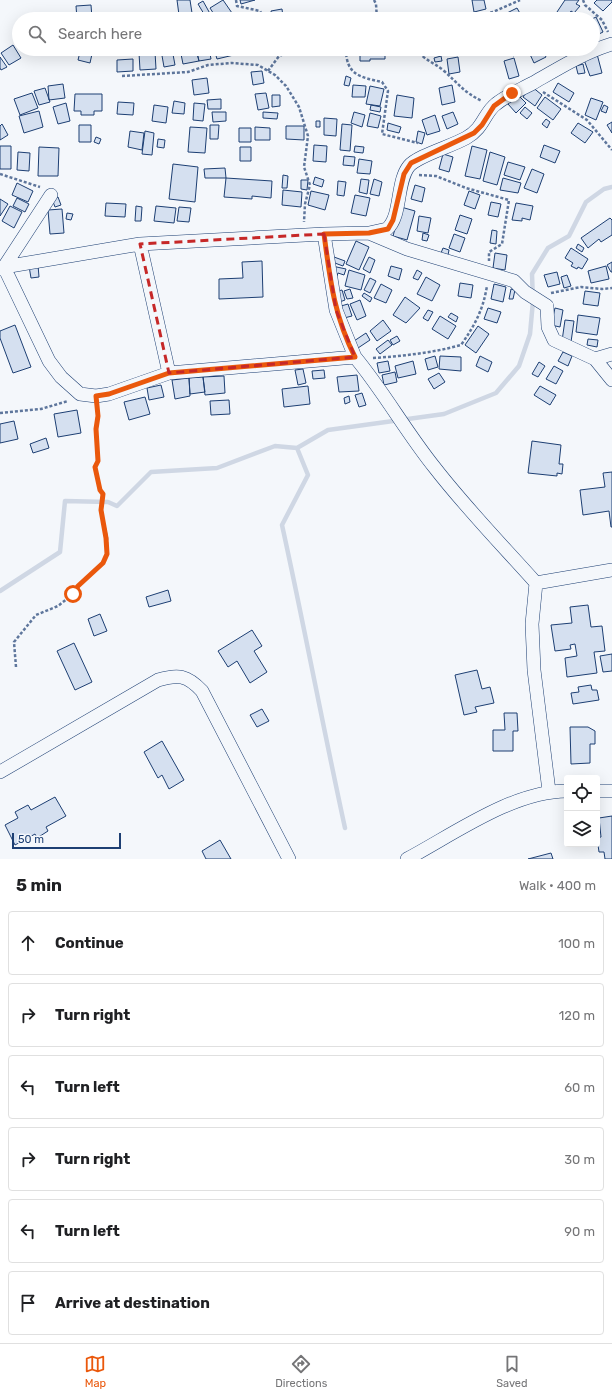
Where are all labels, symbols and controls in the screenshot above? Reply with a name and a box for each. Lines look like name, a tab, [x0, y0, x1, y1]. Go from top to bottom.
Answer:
search box	[12, 12, 600, 56]
icon: search	[26, 23, 48, 45]
text: Search here	[58, 25, 142, 43]
route end	[503, 84, 521, 102]
route start	[64, 585, 82, 603]
map controls	[564, 775, 600, 847]
button: locate	[564, 775, 600, 811]
button: layers	[564, 811, 600, 847]
scale bar	[12, 831, 121, 850]
text: 50 m	[18, 833, 44, 846]
text: 5 min	[16, 875, 62, 895]
text: Walk · 400 m	[519, 878, 596, 893]
icon: ahead	[17, 932, 39, 954]
text: Continue	[55, 934, 124, 952]
text: 100 m	[558, 936, 595, 951]
icon: right	[17, 1004, 39, 1026]
text: Turn right	[55, 1006, 130, 1024]
text: 120 m	[559, 1008, 595, 1023]
icon: left	[17, 1076, 39, 1098]
text: Turn left	[55, 1078, 120, 1096]
text: 60 m	[564, 1080, 595, 1095]
icon: right	[17, 1148, 39, 1170]
text: Turn right	[55, 1150, 130, 1168]
text: 30 m	[564, 1152, 595, 1167]
icon: left	[17, 1220, 39, 1242]
text: Turn left	[55, 1222, 120, 1240]
text: 90 m	[564, 1224, 595, 1239]
icon: arrive	[17, 1292, 39, 1314]
text: Arrive at destination	[55, 1294, 210, 1312]
tab: Map	[84, 1353, 106, 1390]
tab: Directions	[275, 1353, 327, 1390]
tab: Saved	[496, 1353, 528, 1390]

